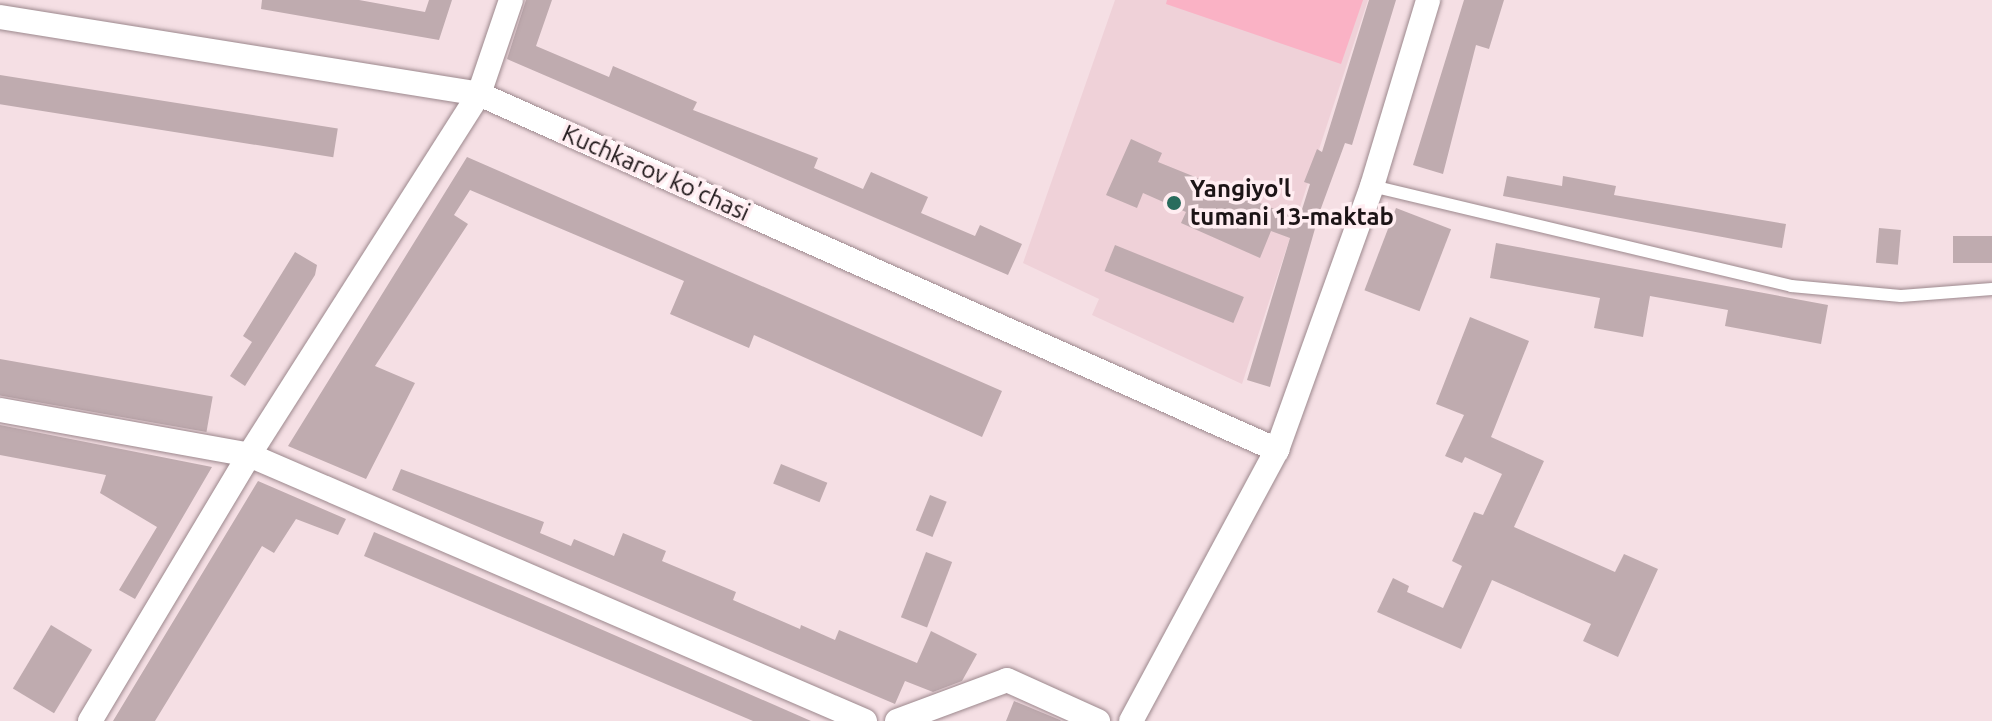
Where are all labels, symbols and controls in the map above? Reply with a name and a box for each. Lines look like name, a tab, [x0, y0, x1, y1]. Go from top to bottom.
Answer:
street label: Kuchkarov ko'chasi	[558, 119, 754, 227]
place label: Yangiyo'l tumani 13-maktab	[1190, 175, 1394, 231]
marker: Yangiyo'l tumani 13-maktab	[1165, 194, 1183, 212]

